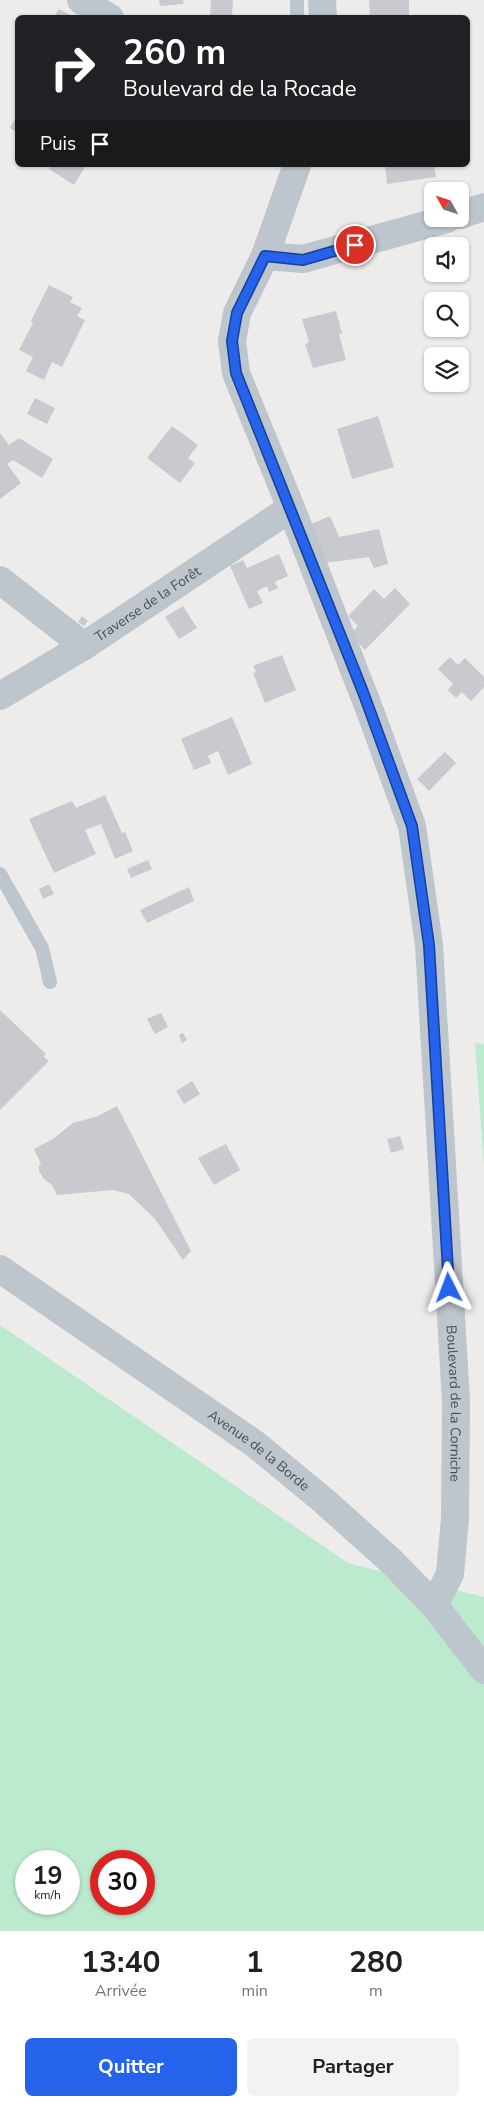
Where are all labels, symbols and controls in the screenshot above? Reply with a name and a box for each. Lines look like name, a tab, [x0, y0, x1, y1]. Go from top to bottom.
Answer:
text: 260 m	[123, 29, 226, 76]
icon: right	[40, 35, 105, 100]
text: Boulevard de la Rocade	[123, 74, 356, 104]
icon: arrive	[86, 130, 114, 158]
text: Puis	[40, 131, 76, 157]
north arrow	[424, 182, 469, 228]
map controls	[424, 182, 469, 392]
pin	[334, 224, 376, 266]
icon: arrive	[341, 231, 369, 259]
button: sound	[424, 237, 469, 282]
button: search	[424, 292, 469, 337]
button: layers	[424, 347, 469, 392]
street label: Traverse de la Forêt	[91, 562, 205, 646]
position arrow	[422, 1261, 474, 1313]
street label: Boulevard de la Corniche	[442, 1324, 465, 1482]
street label: Avenue de la Borde	[204, 1405, 314, 1495]
speed limit sign: 30	[90, 1850, 155, 1915]
text: 19	[32, 1859, 63, 1893]
text: km/h	[34, 1887, 61, 1903]
text: 13:40	[81, 1942, 160, 1983]
text: 1	[246, 1942, 264, 1983]
text: 280	[349, 1942, 403, 1983]
text: Arrivée	[95, 1980, 147, 2002]
text: min	[241, 1980, 268, 2002]
text: m	[369, 1980, 383, 2002]
button: Quitter	[25, 2038, 237, 2096]
button: Partager	[247, 2038, 459, 2096]

